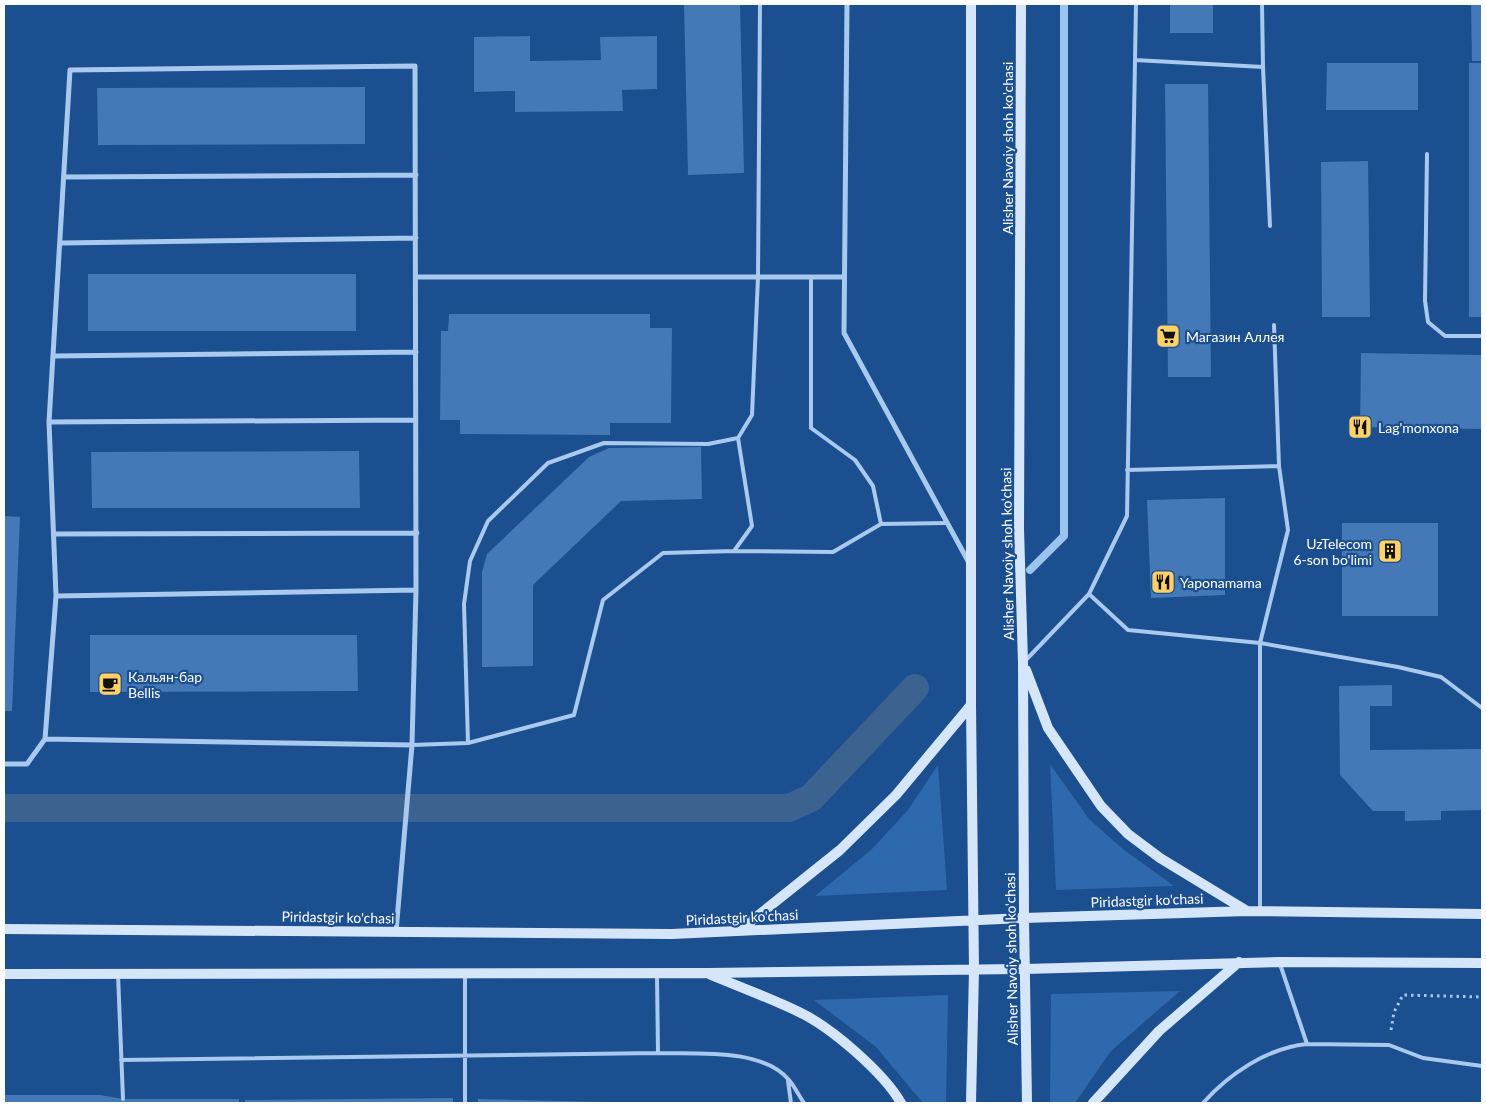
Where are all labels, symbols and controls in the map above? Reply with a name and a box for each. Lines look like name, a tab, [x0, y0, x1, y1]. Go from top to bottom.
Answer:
street label: Alisher Navoiy shoh ko'chasi	[999, 62, 1016, 234]
supermarket icon: Магазин Аллея	[1155, 323, 1181, 349]
place label: Магазин Аллея	[1186, 328, 1284, 345]
restaurant icon: Lag'monxona	[1347, 414, 1373, 440]
place label: Lag'monxona	[1378, 419, 1459, 436]
street label: Alisher Navoiy shoh ko'chasi	[997, 467, 1017, 641]
place label: UzTelecom 6-son bo'limi	[1293, 535, 1372, 568]
building icon: UzTelecom 6-son bo'limi	[1377, 538, 1403, 564]
restaurant icon: Yaponamama	[1150, 569, 1176, 595]
place label: Yaponamama	[1180, 574, 1262, 591]
place label: Кальян-бар Bellis	[128, 668, 202, 701]
cafe icon: Кальян-бар Bellis	[97, 671, 123, 697]
street label: Alisher Navoiy shoh ko'chasi	[1001, 872, 1021, 1046]
street label: Piridastgir ko'chasi	[1090, 890, 1204, 910]
street label: Piridastgir ko'chasi	[685, 906, 799, 928]
street label: Piridastgir ko'chasi	[281, 908, 395, 926]

